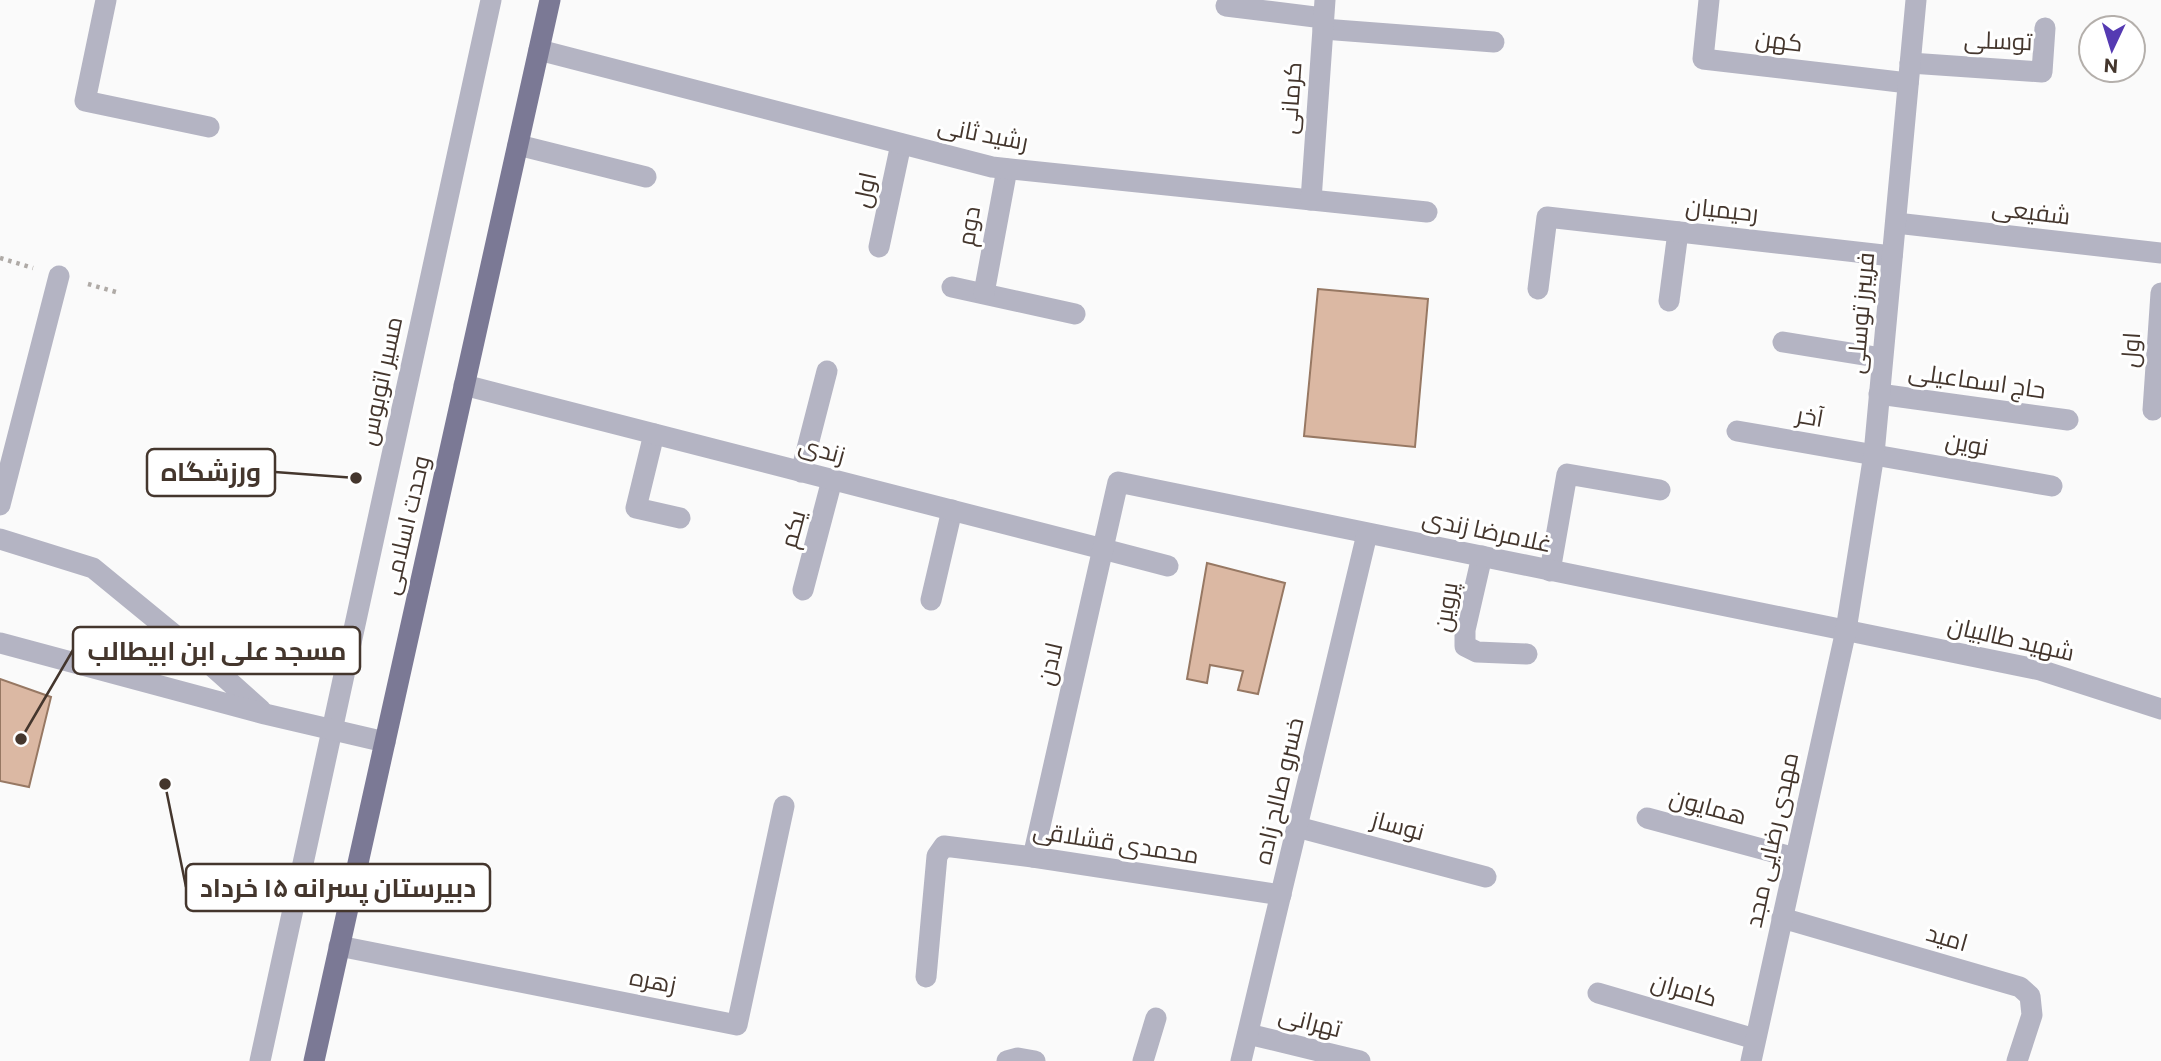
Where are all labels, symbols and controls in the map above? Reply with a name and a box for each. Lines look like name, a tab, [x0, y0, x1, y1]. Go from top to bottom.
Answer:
north arrow	[2077, 14, 2147, 84]
street label: کهن	[1754, 22, 1805, 58]
street label: توسلی	[1963, 24, 2033, 56]
text: N	[2103, 54, 2119, 78]
street label: کرمانی	[1273, 61, 1307, 135]
street label: رشید ثانی	[935, 110, 1031, 156]
street label: اول	[846, 169, 882, 210]
street label: رحیمیان	[1684, 190, 1760, 228]
street label: شفیعی	[1990, 191, 2072, 231]
street label: دوم	[950, 204, 988, 248]
street label: فریبرز توسلی	[1840, 251, 1880, 375]
street label: مسیر اتوبوس	[352, 314, 408, 448]
street label: اول	[2114, 331, 2146, 369]
street label: حاج اسماعیلی	[1906, 356, 2048, 406]
street label: آخر	[1792, 399, 1827, 432]
street label: نوین	[1943, 424, 1991, 462]
street label: زندی	[796, 428, 849, 470]
callout: ورزشگاه	[147, 449, 275, 496]
street label: وحدت اسلامی	[374, 452, 436, 597]
text: ورزشگاه	[161, 455, 261, 488]
street label: غلامرضا زندی	[1420, 502, 1555, 558]
street label: یکم	[773, 506, 814, 552]
street label: پروین	[1426, 579, 1466, 634]
street label: شهید طالبیان	[1945, 609, 2077, 667]
callout: مسجد علی ابن ابیطالب	[73, 627, 360, 674]
text: مسجد علی ابن ابیطالب	[88, 634, 346, 667]
street label: لادن	[1030, 639, 1068, 688]
street label: خسرو صالح زاده	[1247, 714, 1311, 868]
street label: مهدی رضایی مجد	[1738, 750, 1804, 930]
street label: همایون	[1666, 781, 1750, 831]
street label: نوساز	[1367, 803, 1428, 845]
street label: محمدی قشلاقی	[1031, 814, 1201, 870]
callout: دبیرستان پسرانه ۱۵ خرداد	[186, 864, 490, 911]
text: دبیرستان پسرانه ۱۵ خرداد	[200, 871, 476, 906]
street label: امید	[1923, 917, 1971, 956]
street label: زهره	[628, 961, 679, 998]
street label: کامران	[1648, 965, 1721, 1013]
street label: تهرانی	[1276, 999, 1345, 1043]

